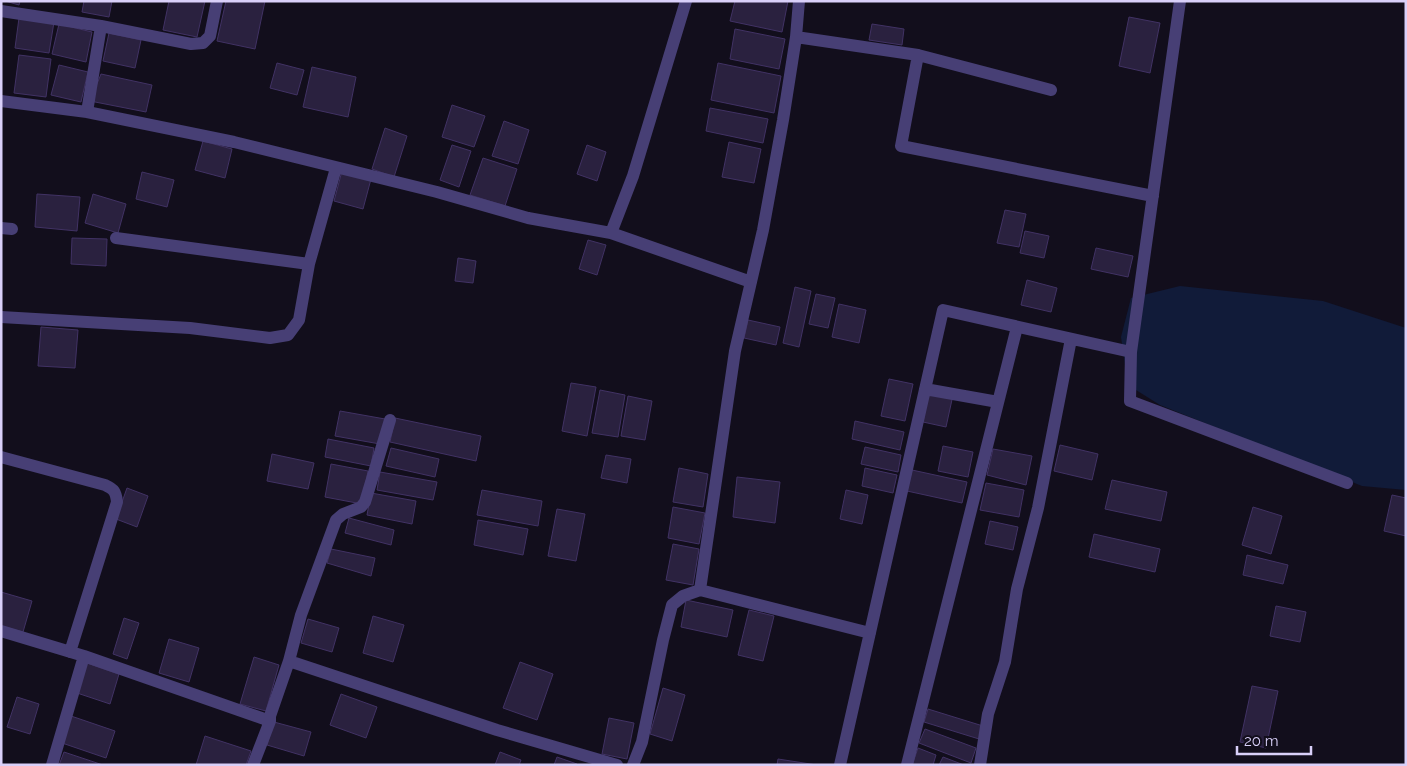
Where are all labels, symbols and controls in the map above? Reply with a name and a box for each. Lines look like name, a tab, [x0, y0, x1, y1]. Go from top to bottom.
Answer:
scale bar	[1237, 724, 1311, 756]
text: 20 m	[1244, 732, 1279, 750]

